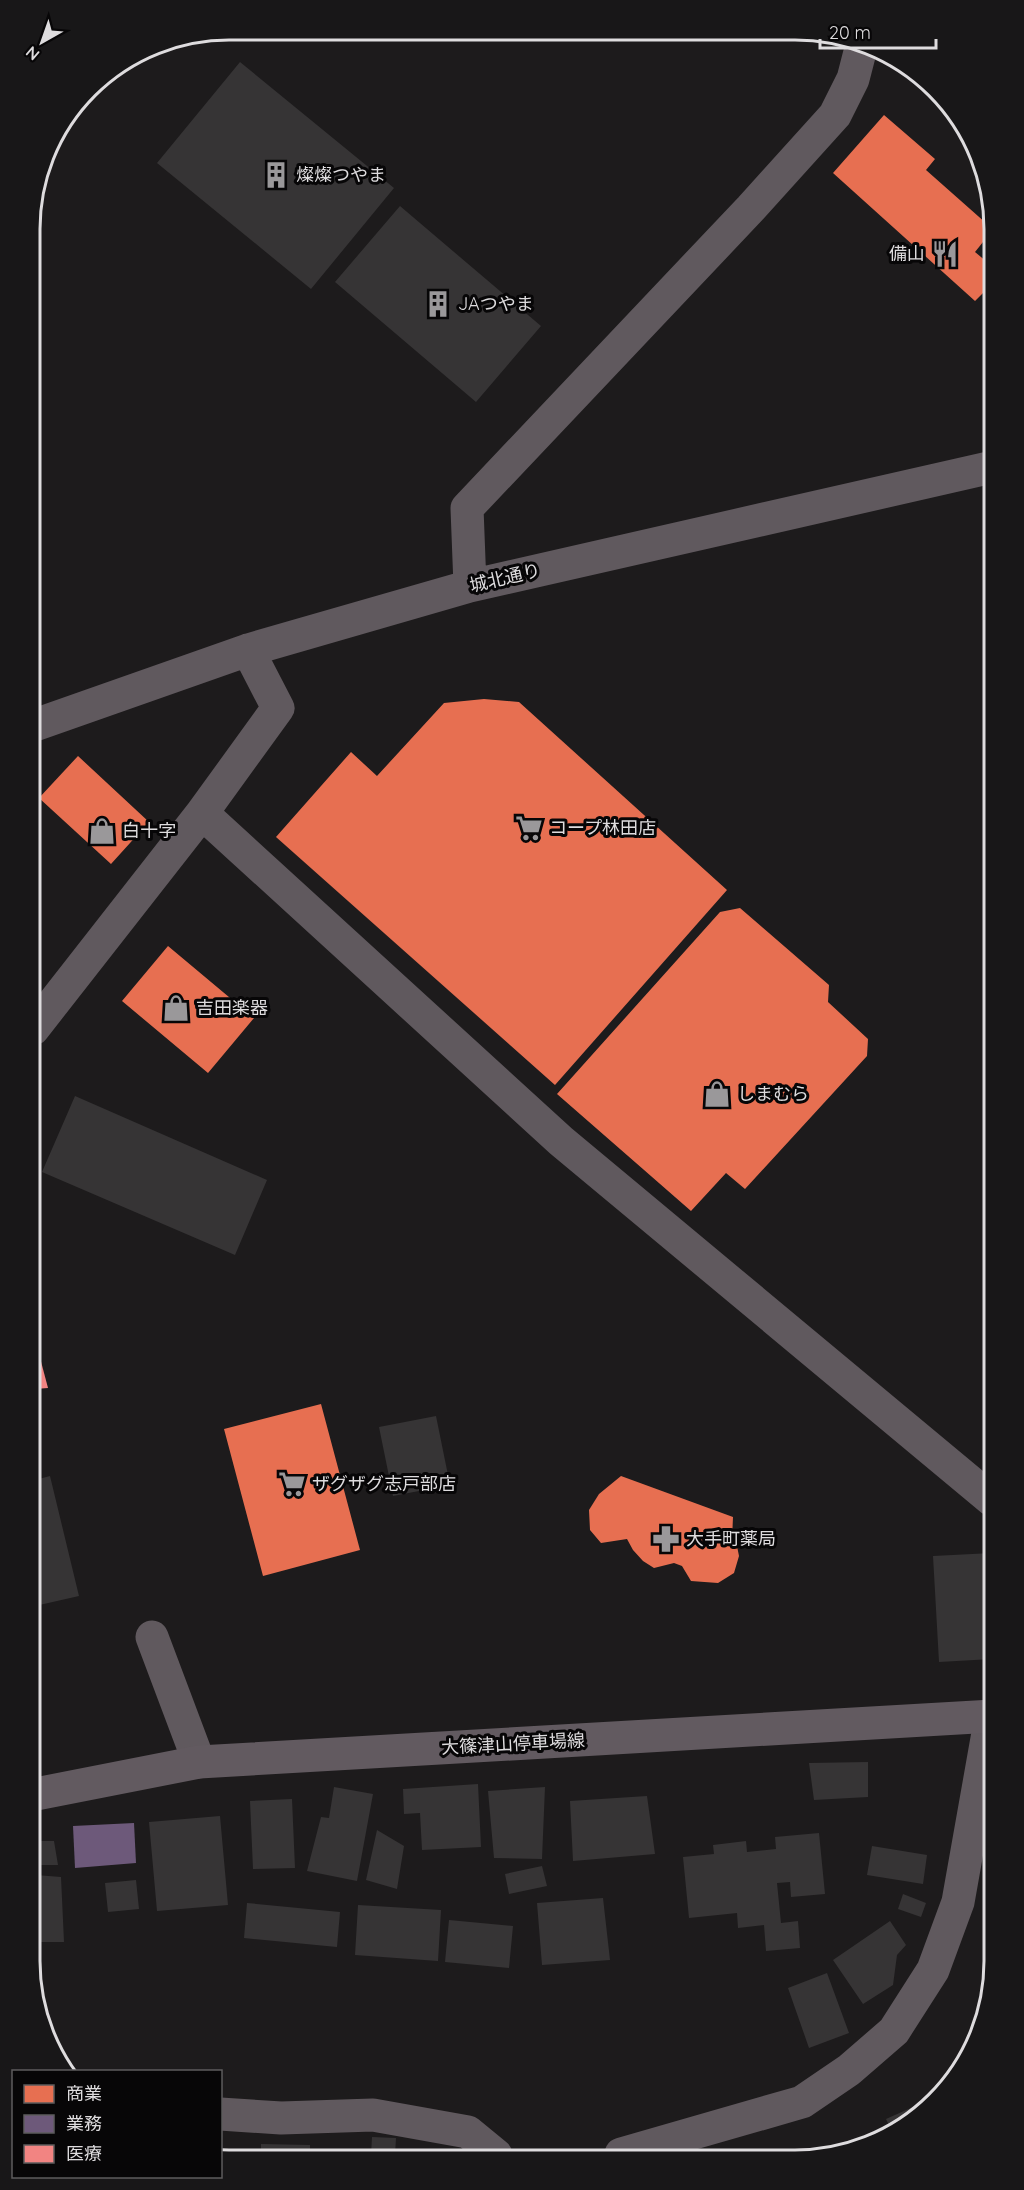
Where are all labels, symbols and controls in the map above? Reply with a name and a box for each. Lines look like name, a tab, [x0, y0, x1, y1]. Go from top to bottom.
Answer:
north arrow	[12, 12, 72, 72]
scale bar	[820, 12, 936, 50]
text: 20 m	[829, 21, 871, 44]
text: N	[21, 42, 43, 65]
building icon: 燦燦つやま	[261, 160, 291, 190]
place label: 燦燦つやま	[296, 163, 386, 186]
restaurant icon: 備山	[930, 239, 960, 269]
place label: 備山	[889, 242, 925, 265]
building icon: JAつやま	[423, 289, 453, 319]
place label: JAつやま	[458, 292, 534, 315]
street label: 城北通り	[467, 558, 543, 597]
supermarket icon: コープ林田店	[514, 813, 544, 843]
shop icon: 白十字	[87, 816, 117, 846]
place label: コープ林田店	[549, 816, 656, 839]
place label: 白十字	[122, 819, 176, 842]
shop icon: 吉田楽器	[161, 993, 191, 1023]
place label: 吉田楽器	[196, 996, 268, 1019]
shop icon: しまむら	[702, 1079, 732, 1109]
place label: しまむら	[737, 1082, 809, 1105]
supermarket icon: ザグザグ志戸部店	[277, 1469, 307, 1499]
place label: ザグザグ志戸部店	[312, 1472, 456, 1495]
pharmacy icon: 大手町薬局	[651, 1524, 681, 1554]
place label: 大手町薬局	[686, 1527, 776, 1550]
street label: 大篠津山停車場線	[440, 1728, 585, 1759]
legend	[12, 2070, 222, 2178]
text: 商業	[66, 2082, 102, 2105]
text: 業務	[66, 2112, 102, 2135]
text: 医療	[66, 2142, 102, 2165]

